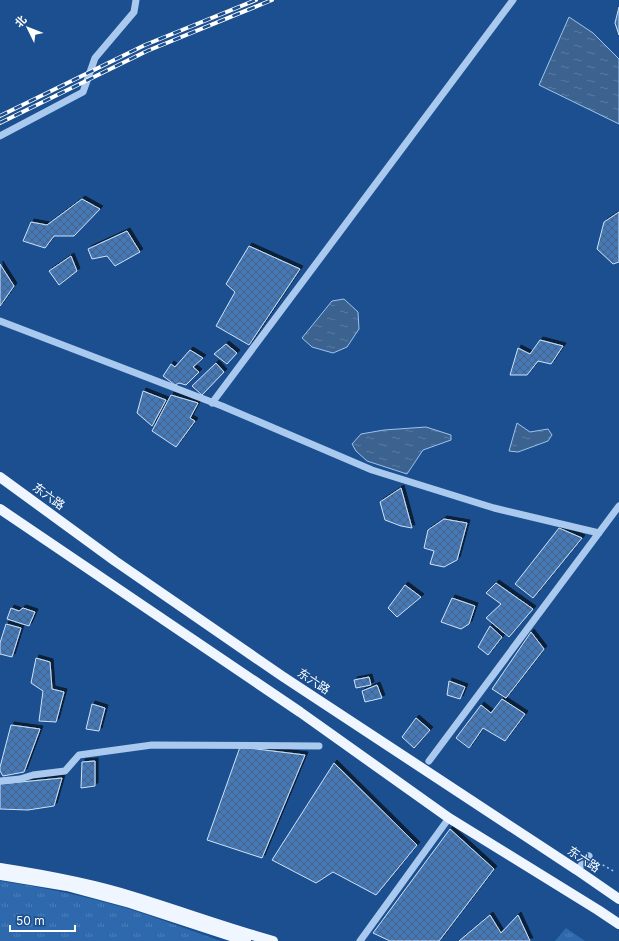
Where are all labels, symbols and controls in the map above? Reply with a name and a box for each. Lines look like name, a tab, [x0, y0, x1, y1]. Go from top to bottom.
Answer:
north arrow	[8, 8, 48, 48]
text: 北	[12, 12, 30, 30]
street label: 东六路	[30, 479, 68, 513]
street label: 东六路	[295, 665, 333, 697]
street label: 东六路	[565, 843, 603, 875]
scale bar	[10, 907, 75, 933]
text: 50 m	[16, 913, 45, 928]

